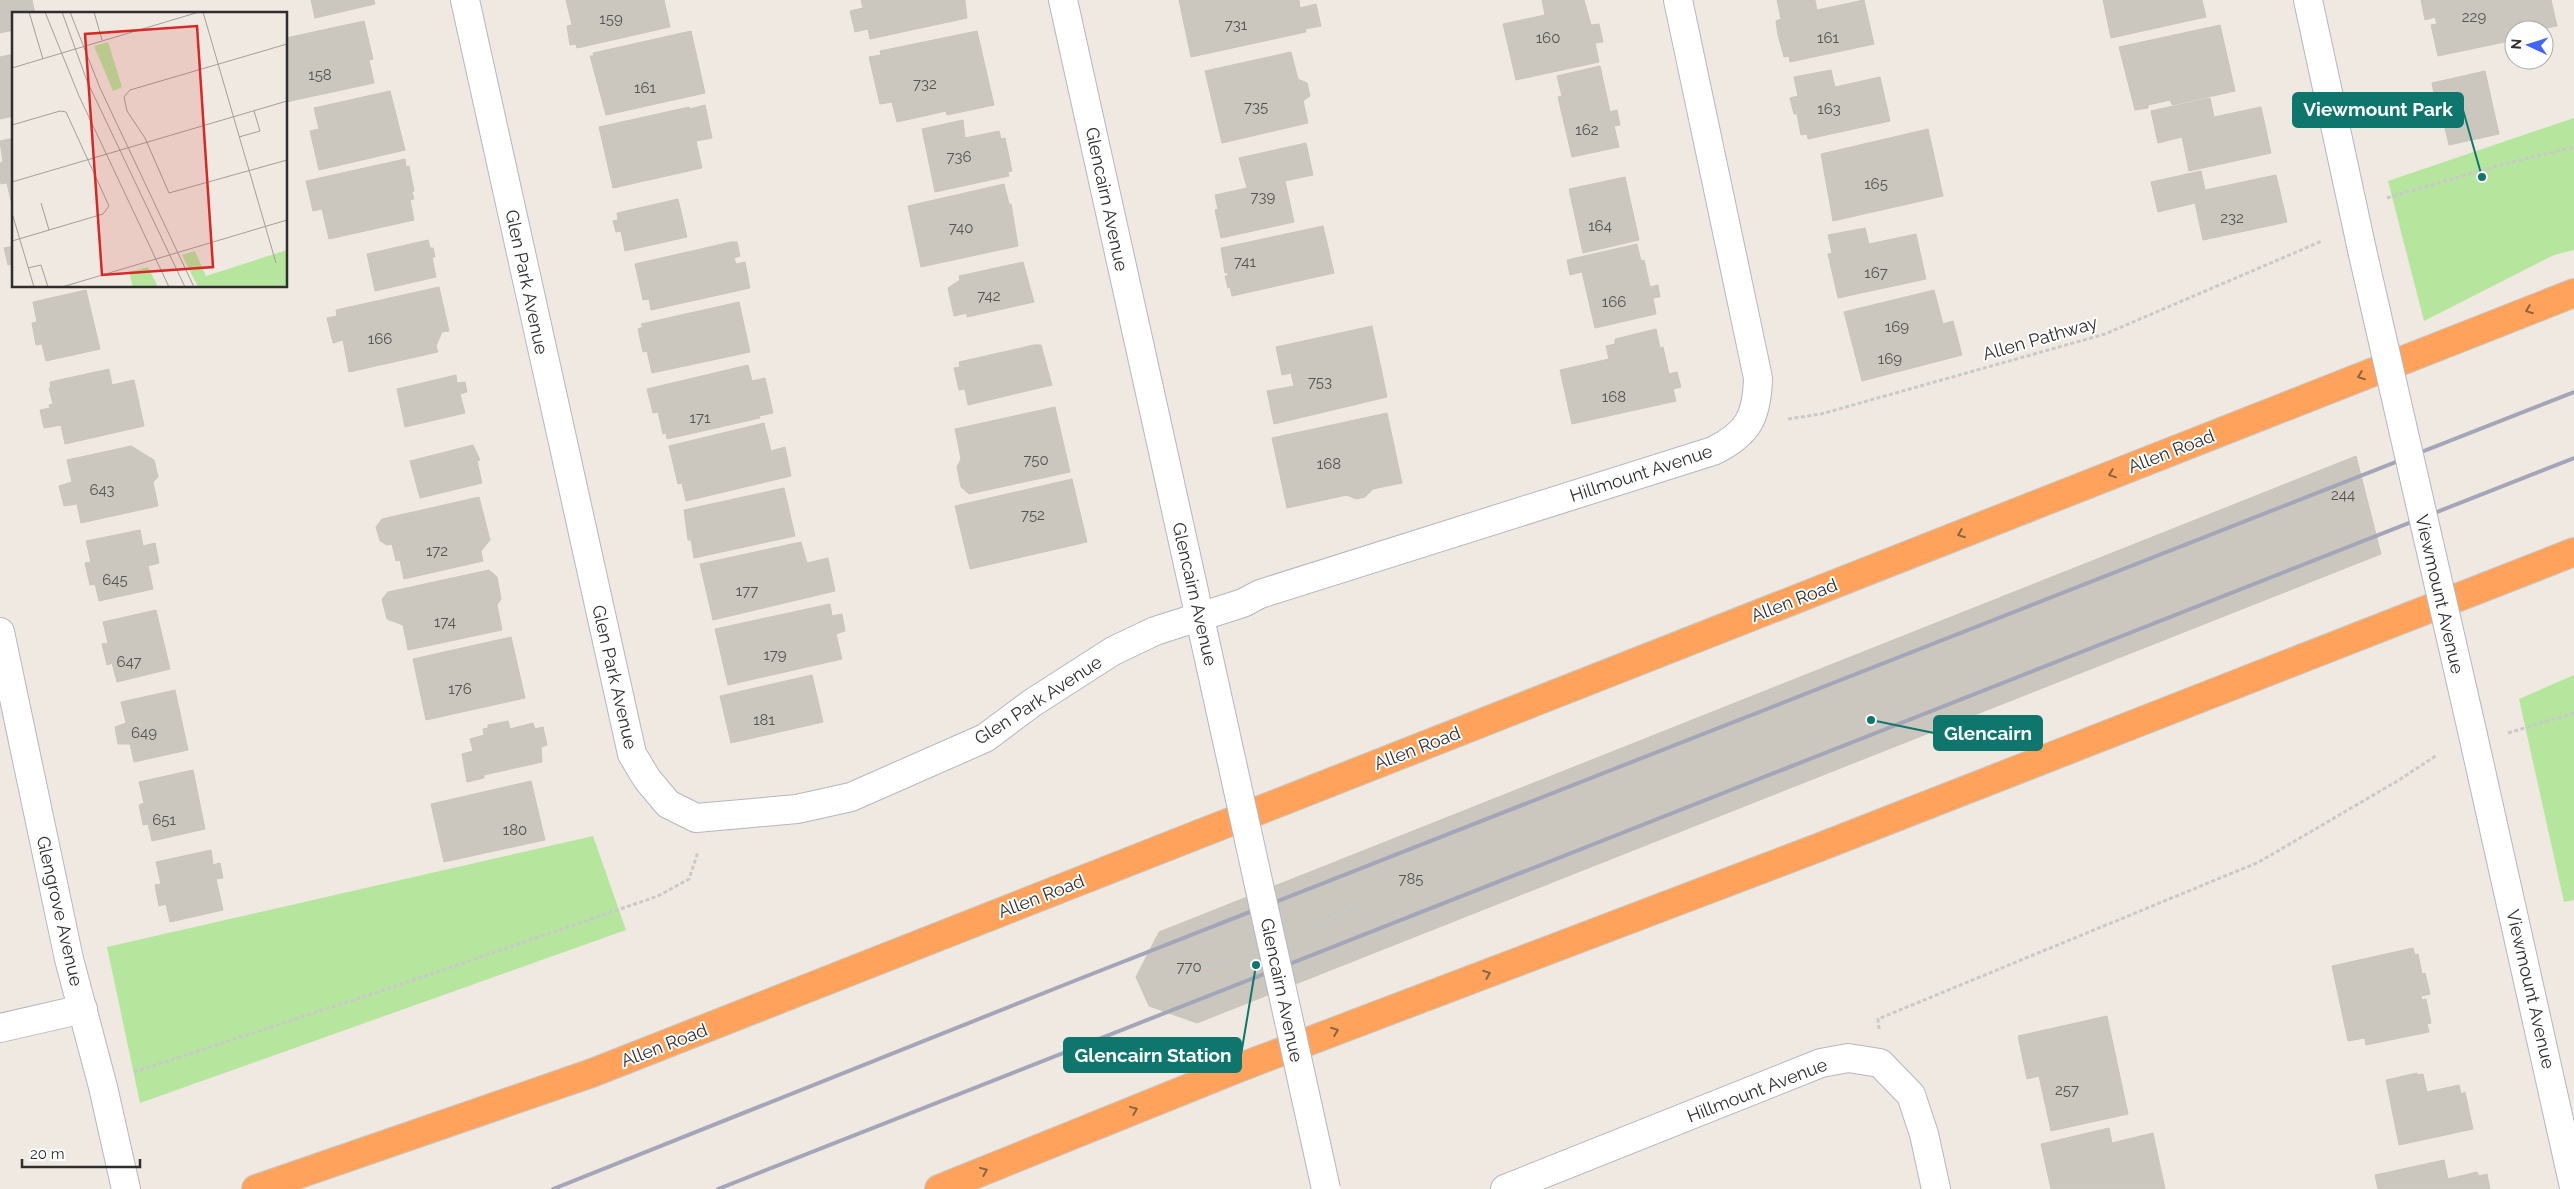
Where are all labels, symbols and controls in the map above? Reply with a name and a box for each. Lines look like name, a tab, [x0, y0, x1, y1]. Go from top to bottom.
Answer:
house number: 229	[2462, 8, 2486, 26]
house number: 159	[599, 10, 623, 28]
inset map	[12, 12, 288, 288]
house number: 731	[1225, 16, 1248, 34]
north arrow	[2504, 20, 2554, 70]
house number: 160	[1536, 29, 1560, 47]
house number: 161	[1817, 29, 1840, 47]
text: N	[2508, 38, 2524, 50]
house number: 158	[308, 66, 332, 84]
house number: 732	[913, 75, 937, 93]
house number: 161	[634, 79, 657, 97]
callout: Viewmount Park	[2293, 93, 2463, 127]
house number: 735	[1244, 98, 1268, 116]
text: Viewmount Park	[2303, 98, 2453, 120]
house number: 163	[1817, 100, 1841, 118]
house number: 162	[1575, 121, 1599, 139]
street label: Glencairn Avenue	[1082, 125, 1133, 273]
house number: 736	[946, 148, 972, 166]
house number: 165	[1864, 175, 1888, 193]
house number: 739	[1251, 188, 1276, 206]
street label: Glen Park Avenue	[501, 208, 553, 357]
house number: 232	[2220, 209, 2244, 227]
house number: 164	[1588, 217, 1612, 235]
house number: 740	[949, 219, 973, 237]
house number: 741	[1234, 253, 1257, 271]
house number: 167	[1864, 264, 1888, 282]
house number: 742	[977, 287, 1001, 305]
house number: 166	[1602, 293, 1626, 311]
one-way arrow	[2525, 305, 2533, 315]
street label: Allen Pathway	[1980, 312, 2100, 364]
house number: 169	[1885, 318, 1909, 336]
house number: 166	[368, 330, 392, 348]
house number: 169	[1878, 350, 1902, 368]
one-way arrow	[2357, 370, 2366, 381]
house number: 753	[1308, 373, 1332, 391]
house number: 168	[1602, 388, 1626, 406]
house number: 171	[690, 409, 711, 427]
street label: Allen Road	[2125, 425, 2217, 477]
street label: Hillmount Avenue	[1567, 440, 1715, 506]
house number: 750	[1023, 451, 1049, 469]
house number: 168	[1317, 455, 1341, 473]
one-way arrow	[2108, 468, 2117, 479]
house number: 643	[89, 481, 115, 499]
house number: 244	[2331, 486, 2355, 504]
house number: 752	[1021, 506, 1045, 524]
street label: Viewmount Avenue	[2411, 512, 2469, 676]
street label: Glencairn Avenue	[1168, 520, 1222, 668]
one-way arrow	[1957, 528, 1966, 538]
house number: 172	[426, 542, 448, 560]
house number: 645	[102, 571, 128, 589]
street label: Allen Road	[1748, 574, 1840, 626]
house number: 177	[736, 582, 758, 600]
street label: Glen Park Avenue	[588, 603, 642, 752]
house number: 174	[434, 613, 456, 631]
house number: 179	[763, 646, 787, 664]
street label: Glen Park Avenue	[970, 651, 1106, 749]
house number: 647	[116, 653, 142, 671]
house number: 176	[448, 680, 472, 698]
house number: 181	[753, 711, 775, 729]
callout: Glencairn	[1934, 716, 2042, 750]
street label: Allen Road	[1371, 722, 1463, 774]
text: Glencairn	[1944, 722, 2032, 744]
house number: 649	[131, 724, 157, 742]
house number: 651	[152, 811, 176, 829]
house number: 180	[503, 821, 527, 839]
street label: Glengrove Avenue	[33, 834, 88, 989]
street label: Allen Road	[995, 870, 1087, 922]
house number: 785	[1398, 870, 1424, 888]
street label: Viewmount Avenue	[2502, 907, 2560, 1071]
street label: Glencairn Avenue	[1257, 916, 1308, 1064]
house number: 770	[1176, 958, 1202, 976]
one-way arrow	[1482, 970, 1490, 980]
street label: Allen Road	[618, 1019, 710, 1071]
one-way arrow	[1330, 1027, 1338, 1037]
callout: Glencairn Station	[1064, 1038, 1241, 1072]
text: Glencairn Station	[1074, 1044, 1232, 1066]
street label: Hillmount Avenue	[1684, 1053, 1831, 1126]
house number: 257	[2055, 1081, 2079, 1099]
one-way arrow	[1130, 1106, 1138, 1116]
scale bar	[22, 1136, 140, 1168]
text: 20 m	[30, 1145, 65, 1163]
one-way arrow	[979, 1166, 988, 1177]

